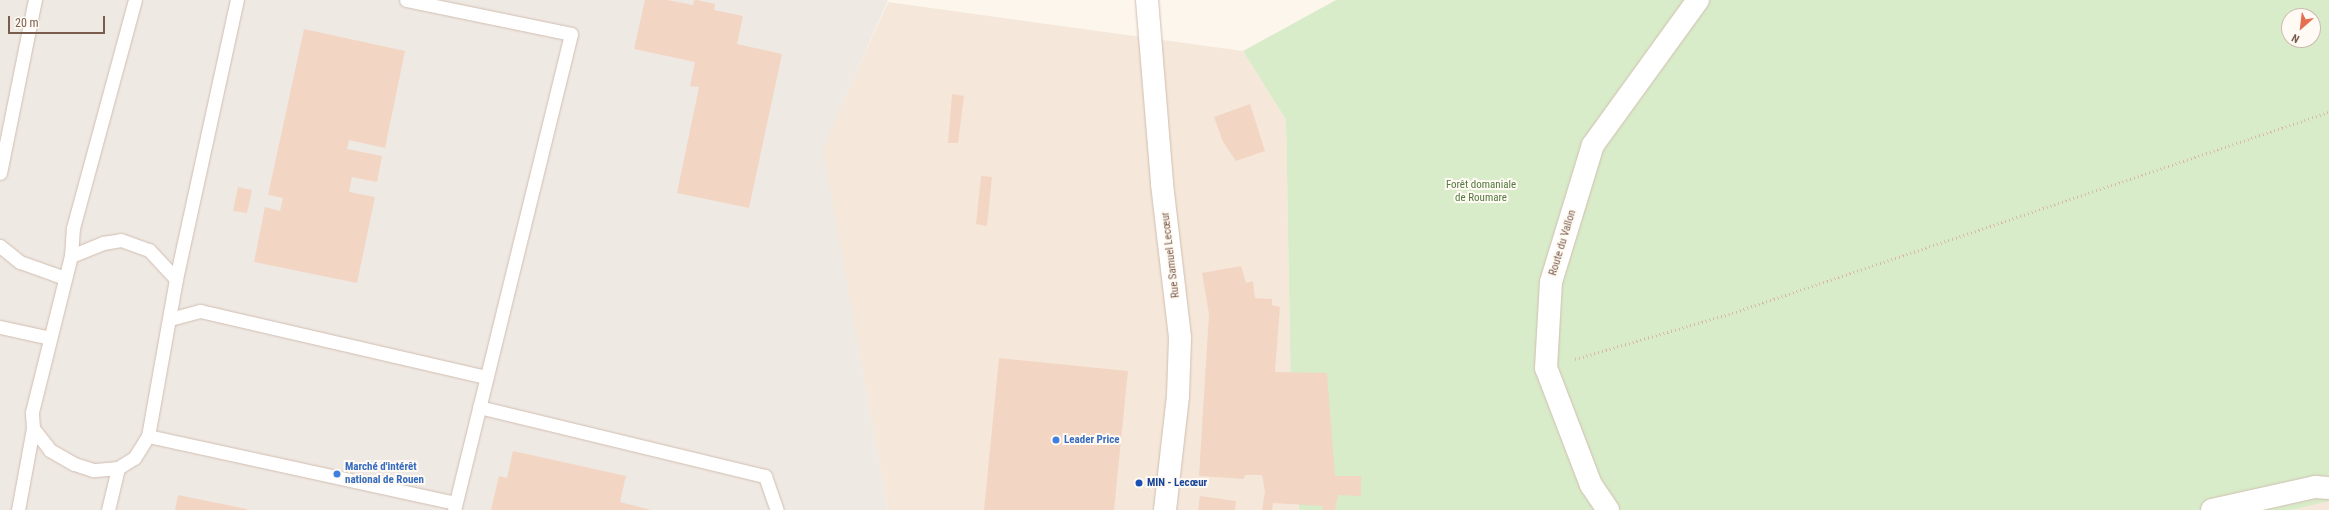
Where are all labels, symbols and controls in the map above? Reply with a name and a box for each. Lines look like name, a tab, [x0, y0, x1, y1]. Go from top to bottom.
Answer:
scale bar	[10, 8, 107, 34]
north arrow	[2281, 8, 2321, 48]
text: 20 m	[15, 16, 39, 30]
text: N	[2290, 31, 2302, 45]
park label: Forêt domaniale de Roumare	[1446, 179, 1516, 205]
street label: Route du Vallon	[1547, 209, 1579, 277]
street label: Rue Samuel Lecœur	[1159, 211, 1183, 299]
place label: Leader Price	[1064, 433, 1120, 447]
marker: Leader Price	[1051, 435, 1061, 445]
place label: Marché d'intérêt national de Rouen	[345, 461, 424, 487]
marker: Marché d'intérêt national de Rouen	[332, 469, 342, 479]
place label: MIN - Lecœur	[1147, 476, 1207, 490]
marker: MIN - Lecœur	[1134, 478, 1144, 488]

